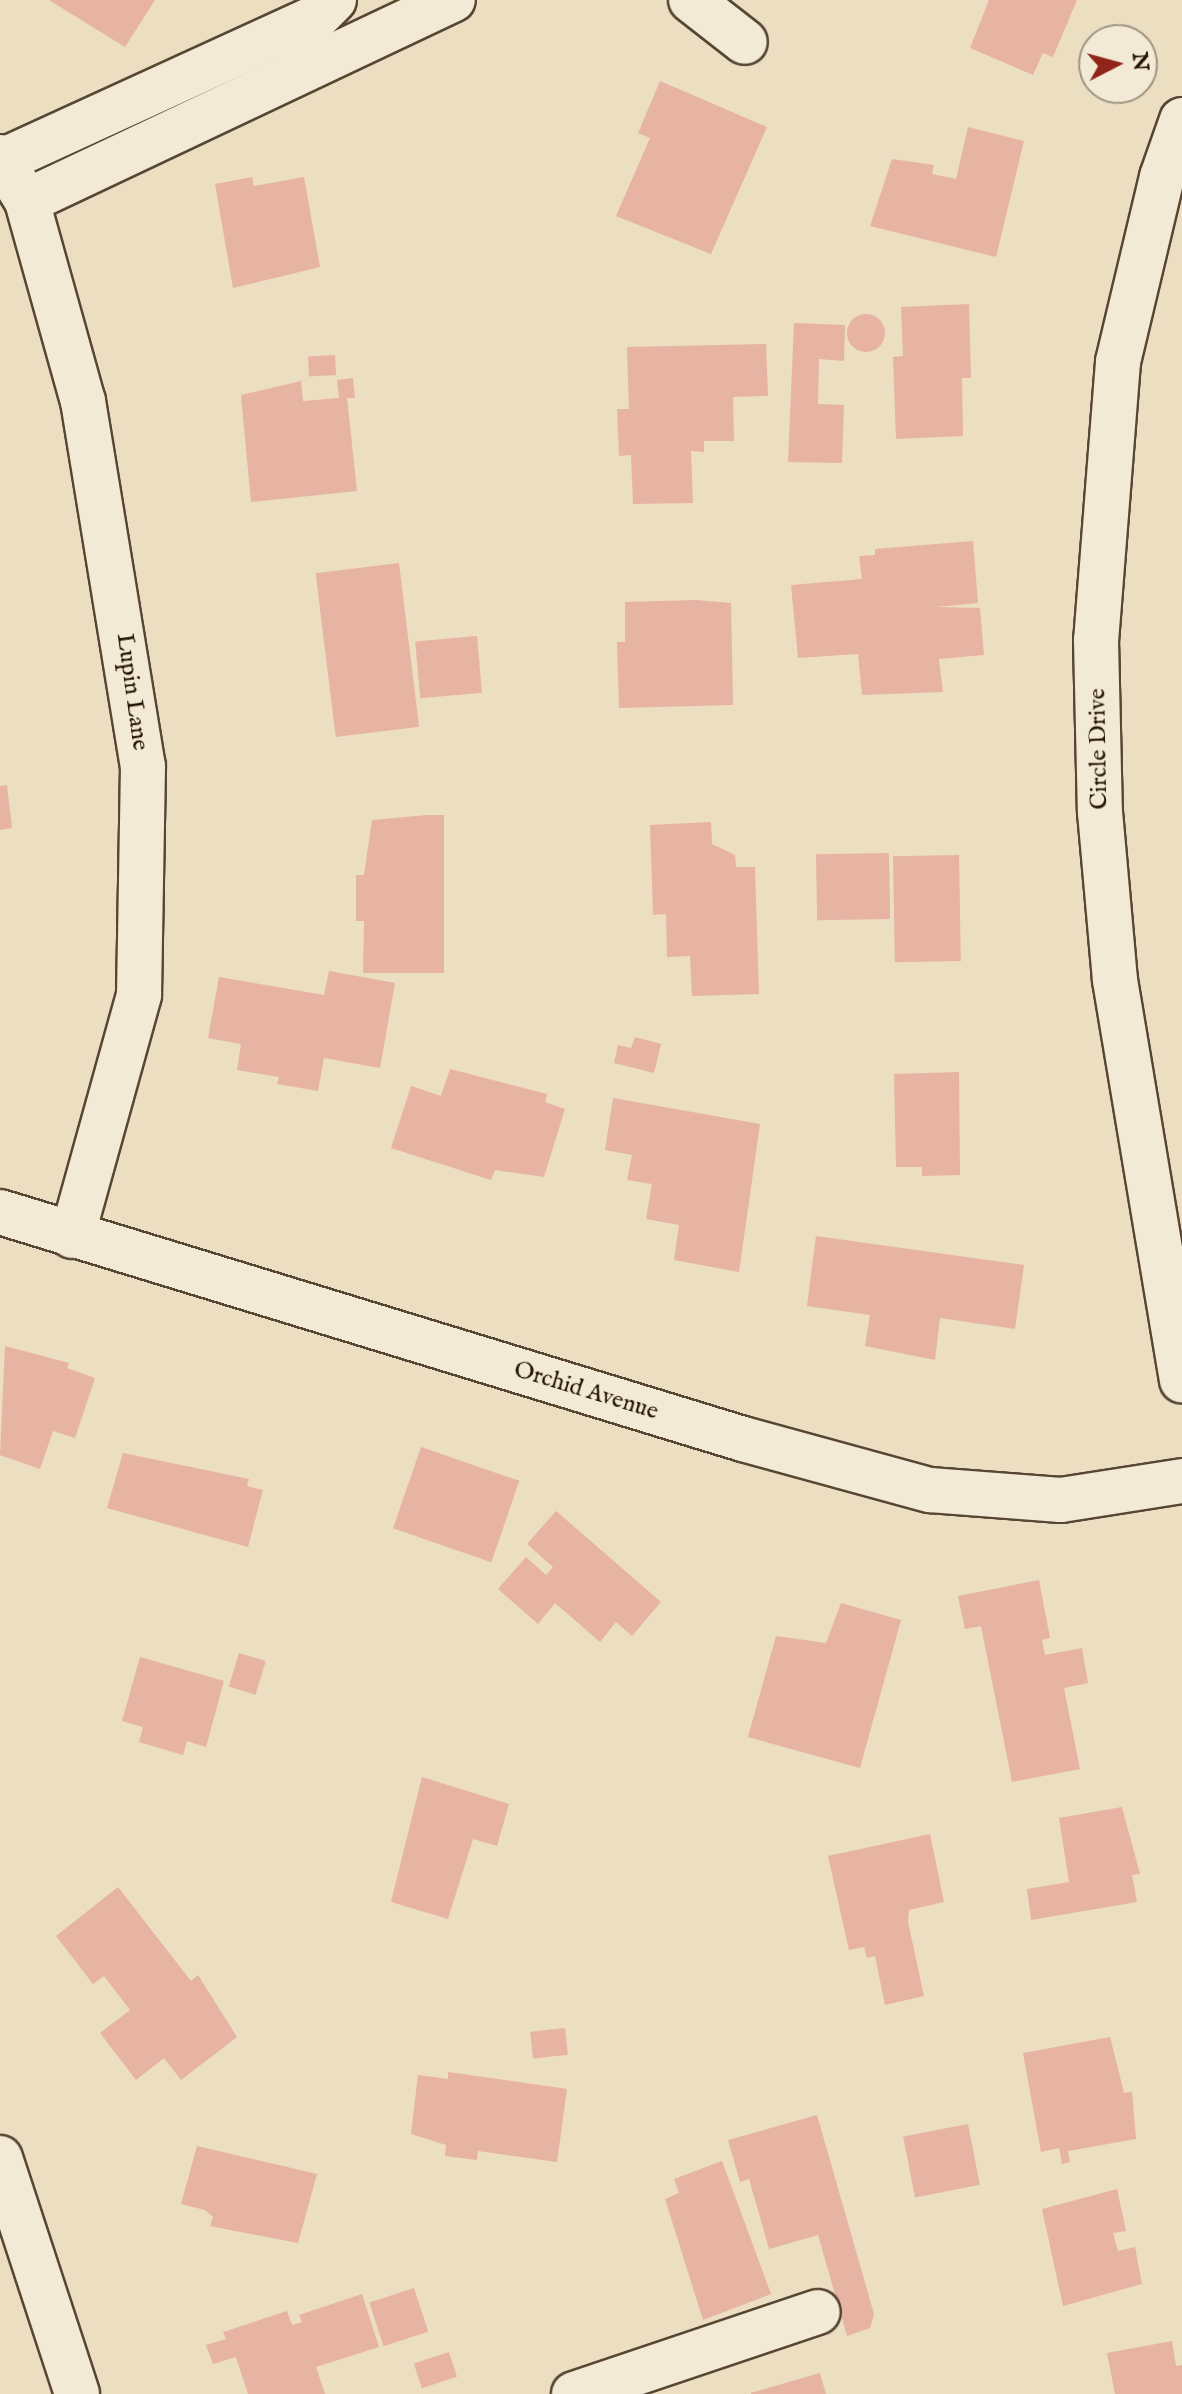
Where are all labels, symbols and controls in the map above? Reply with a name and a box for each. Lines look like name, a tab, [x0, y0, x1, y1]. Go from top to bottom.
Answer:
north arrow	[1078, 24, 1158, 104]
text: N	[1125, 51, 1155, 73]
street label: Lupin Lane	[110, 632, 154, 752]
street label: Circle Drive	[1084, 688, 1114, 810]
street label: Orchid Avenue	[510, 1355, 662, 1427]

